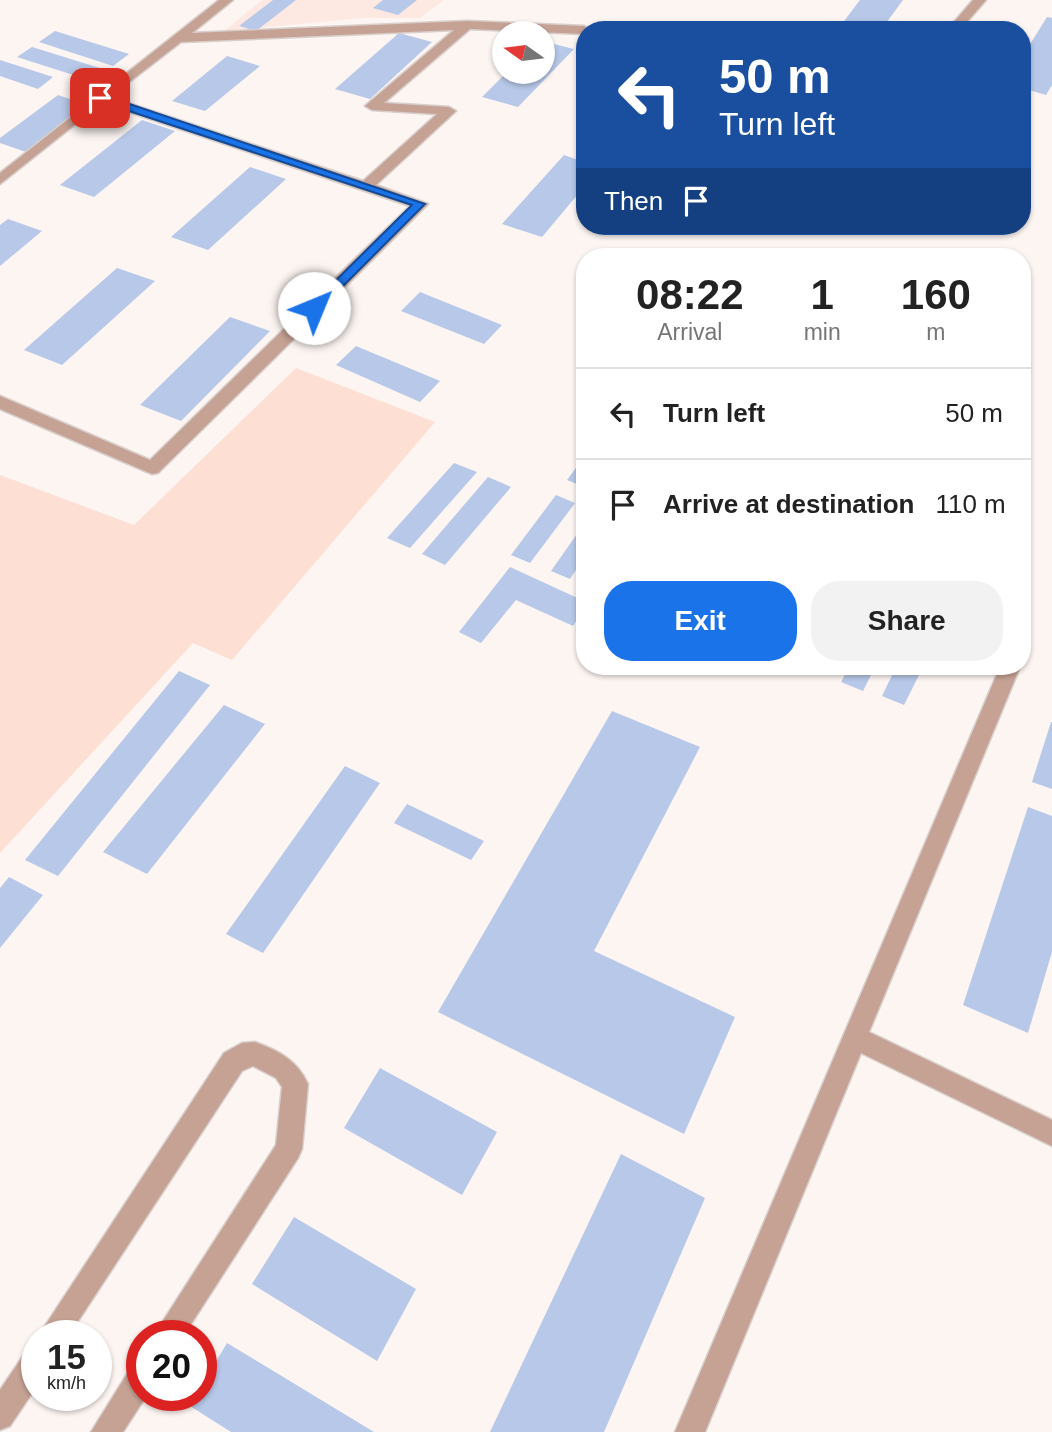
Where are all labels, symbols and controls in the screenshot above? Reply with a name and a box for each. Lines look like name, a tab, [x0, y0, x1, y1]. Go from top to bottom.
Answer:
north arrow	[492, 21, 555, 84]
map controls	[492, 21, 555, 84]
icon: left	[604, 49, 695, 140]
text: 50 m	[719, 49, 831, 103]
pin	[70, 68, 130, 128]
icon: arrive	[81, 79, 119, 117]
text: Turn left	[719, 106, 835, 142]
icon: arrive	[677, 182, 715, 220]
text: Then	[604, 186, 663, 216]
position arrow	[277, 271, 351, 345]
text: 08:22	[636, 271, 744, 318]
text: 1	[810, 271, 834, 318]
text: 160	[901, 271, 971, 318]
text: Arrival	[657, 319, 722, 345]
text: min	[804, 319, 841, 345]
text: m	[926, 319, 945, 345]
icon: left	[604, 395, 642, 433]
text: Turn left	[663, 398, 765, 428]
text: 50 m	[945, 398, 1003, 428]
icon: arrive	[604, 486, 642, 524]
text: Arrive at destination	[663, 489, 914, 519]
text: 110 m	[935, 489, 1006, 519]
button: Exit	[604, 581, 797, 661]
button: Share	[811, 581, 1003, 661]
speed limit sign: 20	[126, 1320, 217, 1411]
text: 15	[47, 1337, 86, 1376]
text: km/h	[47, 1373, 86, 1393]

